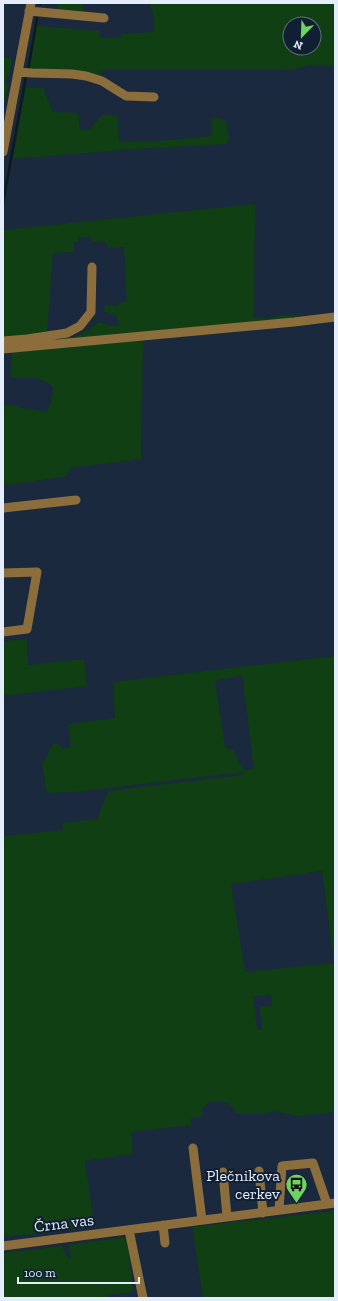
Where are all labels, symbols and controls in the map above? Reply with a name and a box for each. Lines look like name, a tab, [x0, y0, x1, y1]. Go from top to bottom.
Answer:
north arrow	[282, 16, 322, 56]
text: N	[291, 37, 305, 52]
place label: Plečnikova cerkev	[206, 1166, 280, 1203]
bus stop icon: Plečnikova cerkev	[283, 1171, 309, 1204]
street label: Črna vas	[33, 1210, 95, 1236]
scale bar	[18, 1259, 139, 1285]
text: 100 m	[24, 1266, 56, 1280]

